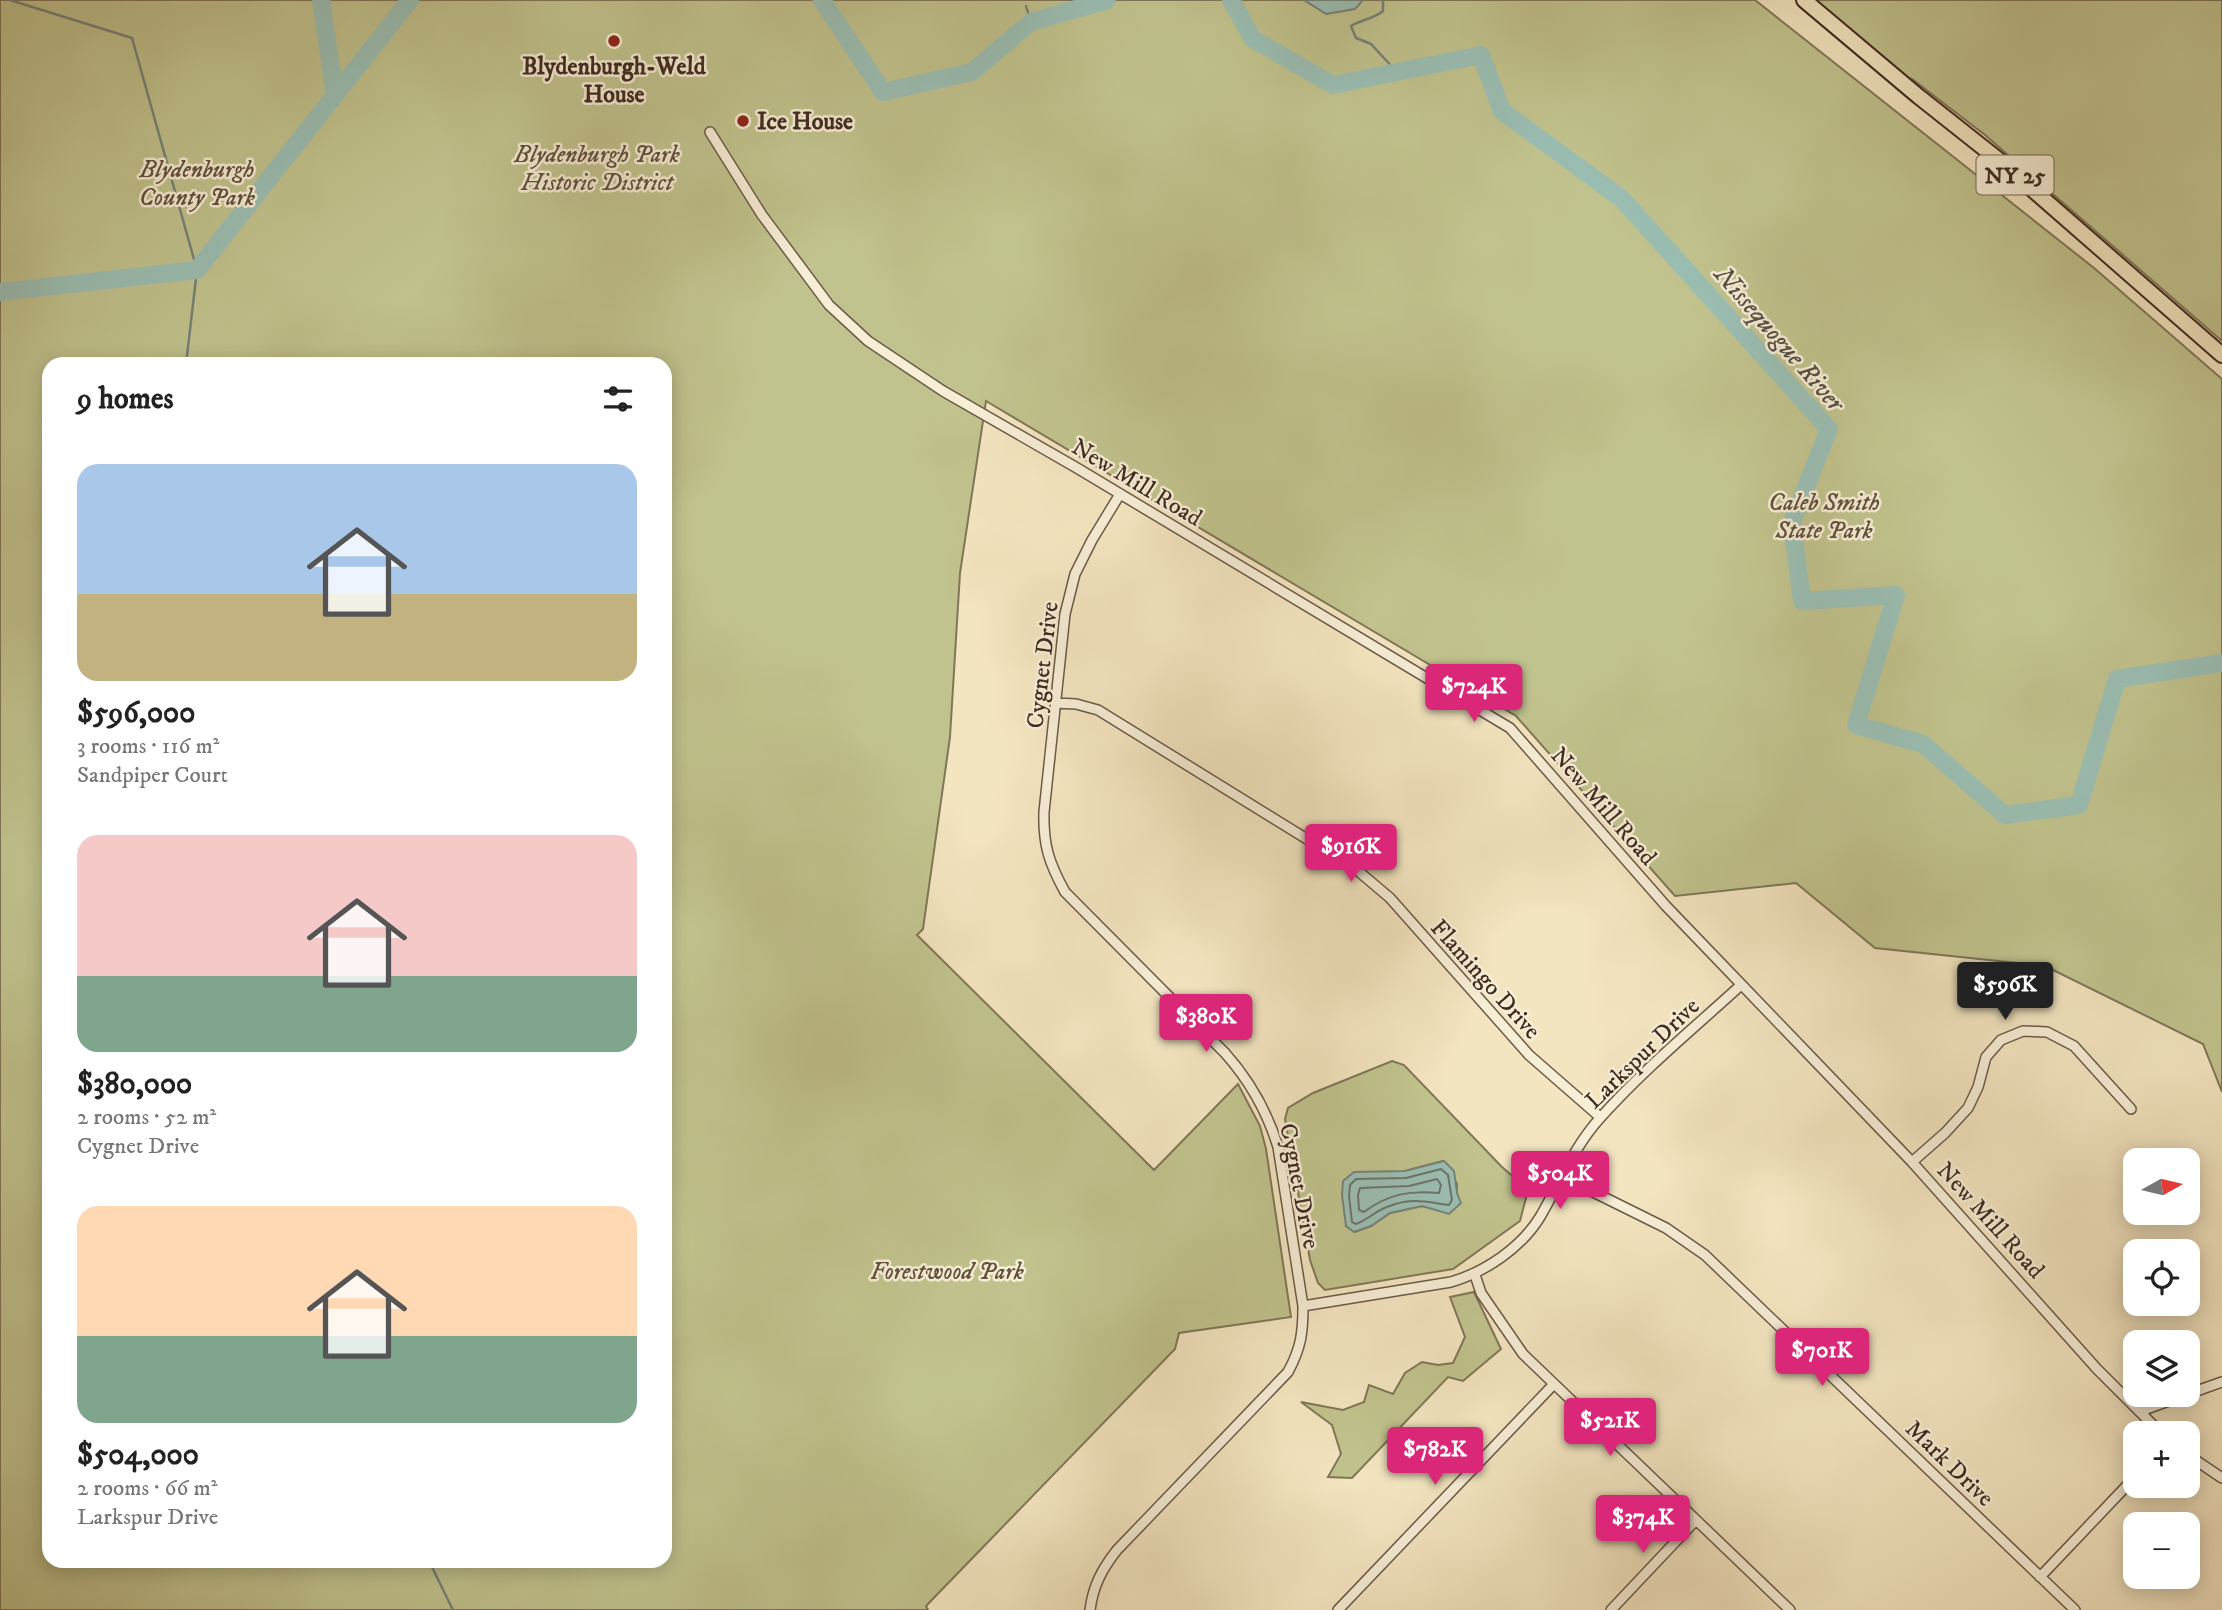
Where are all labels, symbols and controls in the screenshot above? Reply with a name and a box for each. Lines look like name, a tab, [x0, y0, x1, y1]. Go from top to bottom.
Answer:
marker: Blydenburgh-Weld House	[606, 33, 622, 49]
place label: Blydenburgh-Weld House	[522, 52, 707, 110]
place label: Ice House	[757, 107, 853, 137]
marker: Ice House	[735, 113, 751, 129]
park label: Blydenburgh Park Historic District	[513, 140, 680, 198]
park label: Blydenburgh County Park	[139, 155, 255, 213]
road number: NY 25	[1976, 156, 2054, 194]
water label: Nissequogue River	[1705, 258, 1852, 420]
icon: filters	[599, 380, 637, 418]
text: 9 homes	[77, 381, 174, 418]
street label: New Mill Road	[1066, 432, 1207, 534]
park label: Caleb Smith State Park	[1768, 488, 1880, 546]
icon: home	[294, 509, 420, 635]
street label: Cygnet Drive	[1020, 600, 1066, 730]
pin: $724K	[1425, 664, 1523, 724]
text: $724K	[1441, 672, 1507, 701]
text: $596,000	[77, 695, 195, 732]
text: 3 rooms · 116 m²	[77, 732, 220, 761]
street label: New Mill Road	[1544, 741, 1663, 872]
text: Sandpiper Court	[77, 761, 228, 790]
pin: $916K	[1302, 824, 1400, 884]
text: $916K	[1321, 832, 1381, 861]
icon: home	[294, 880, 420, 1006]
street label: Flamingo Drive	[1424, 914, 1547, 1046]
pin: $596K	[1956, 962, 2054, 1022]
text: $596K	[1973, 970, 2037, 999]
street label: Larkspur Drive	[1579, 992, 1706, 1116]
pin: $380K	[1157, 995, 1255, 1054]
text: $380K	[1175, 1002, 1237, 1031]
text: $380,000	[77, 1066, 192, 1103]
text: 2 rooms · 52 m²	[77, 1103, 216, 1132]
street label: Cygnet Drive	[1272, 1121, 1326, 1252]
text: Cygnet Drive	[77, 1132, 199, 1161]
north arrow	[2123, 1148, 2200, 1225]
map controls	[2123, 1148, 2200, 1589]
pin: $504K	[1511, 1152, 1609, 1211]
street label: New Mill Road	[1930, 1156, 2051, 1285]
text: $504K	[1527, 1159, 1593, 1188]
button: locate	[2123, 1239, 2200, 1316]
icon: home	[294, 1251, 420, 1377]
park label: Forestwood Park	[870, 1257, 1024, 1287]
pin: $701K	[1773, 1328, 1871, 1388]
button: layers	[2123, 1330, 2200, 1407]
text: $701K	[1791, 1336, 1853, 1365]
pin: $521K	[1561, 1398, 1659, 1458]
text: $521K	[1580, 1406, 1640, 1435]
street label: Mark Drive	[1899, 1414, 2000, 1513]
button: +	[2123, 1421, 2200, 1498]
pin: $782K	[1386, 1428, 1484, 1487]
text: $782K	[1403, 1435, 1467, 1464]
text: $504,000	[77, 1437, 199, 1474]
text: 2 rooms · 66 m²	[77, 1474, 217, 1503]
pin: $374K	[1594, 1496, 1692, 1555]
text: Larkspur Drive	[77, 1503, 218, 1532]
text: $374K	[1612, 1503, 1674, 1532]
button: −	[2123, 1512, 2200, 1589]

